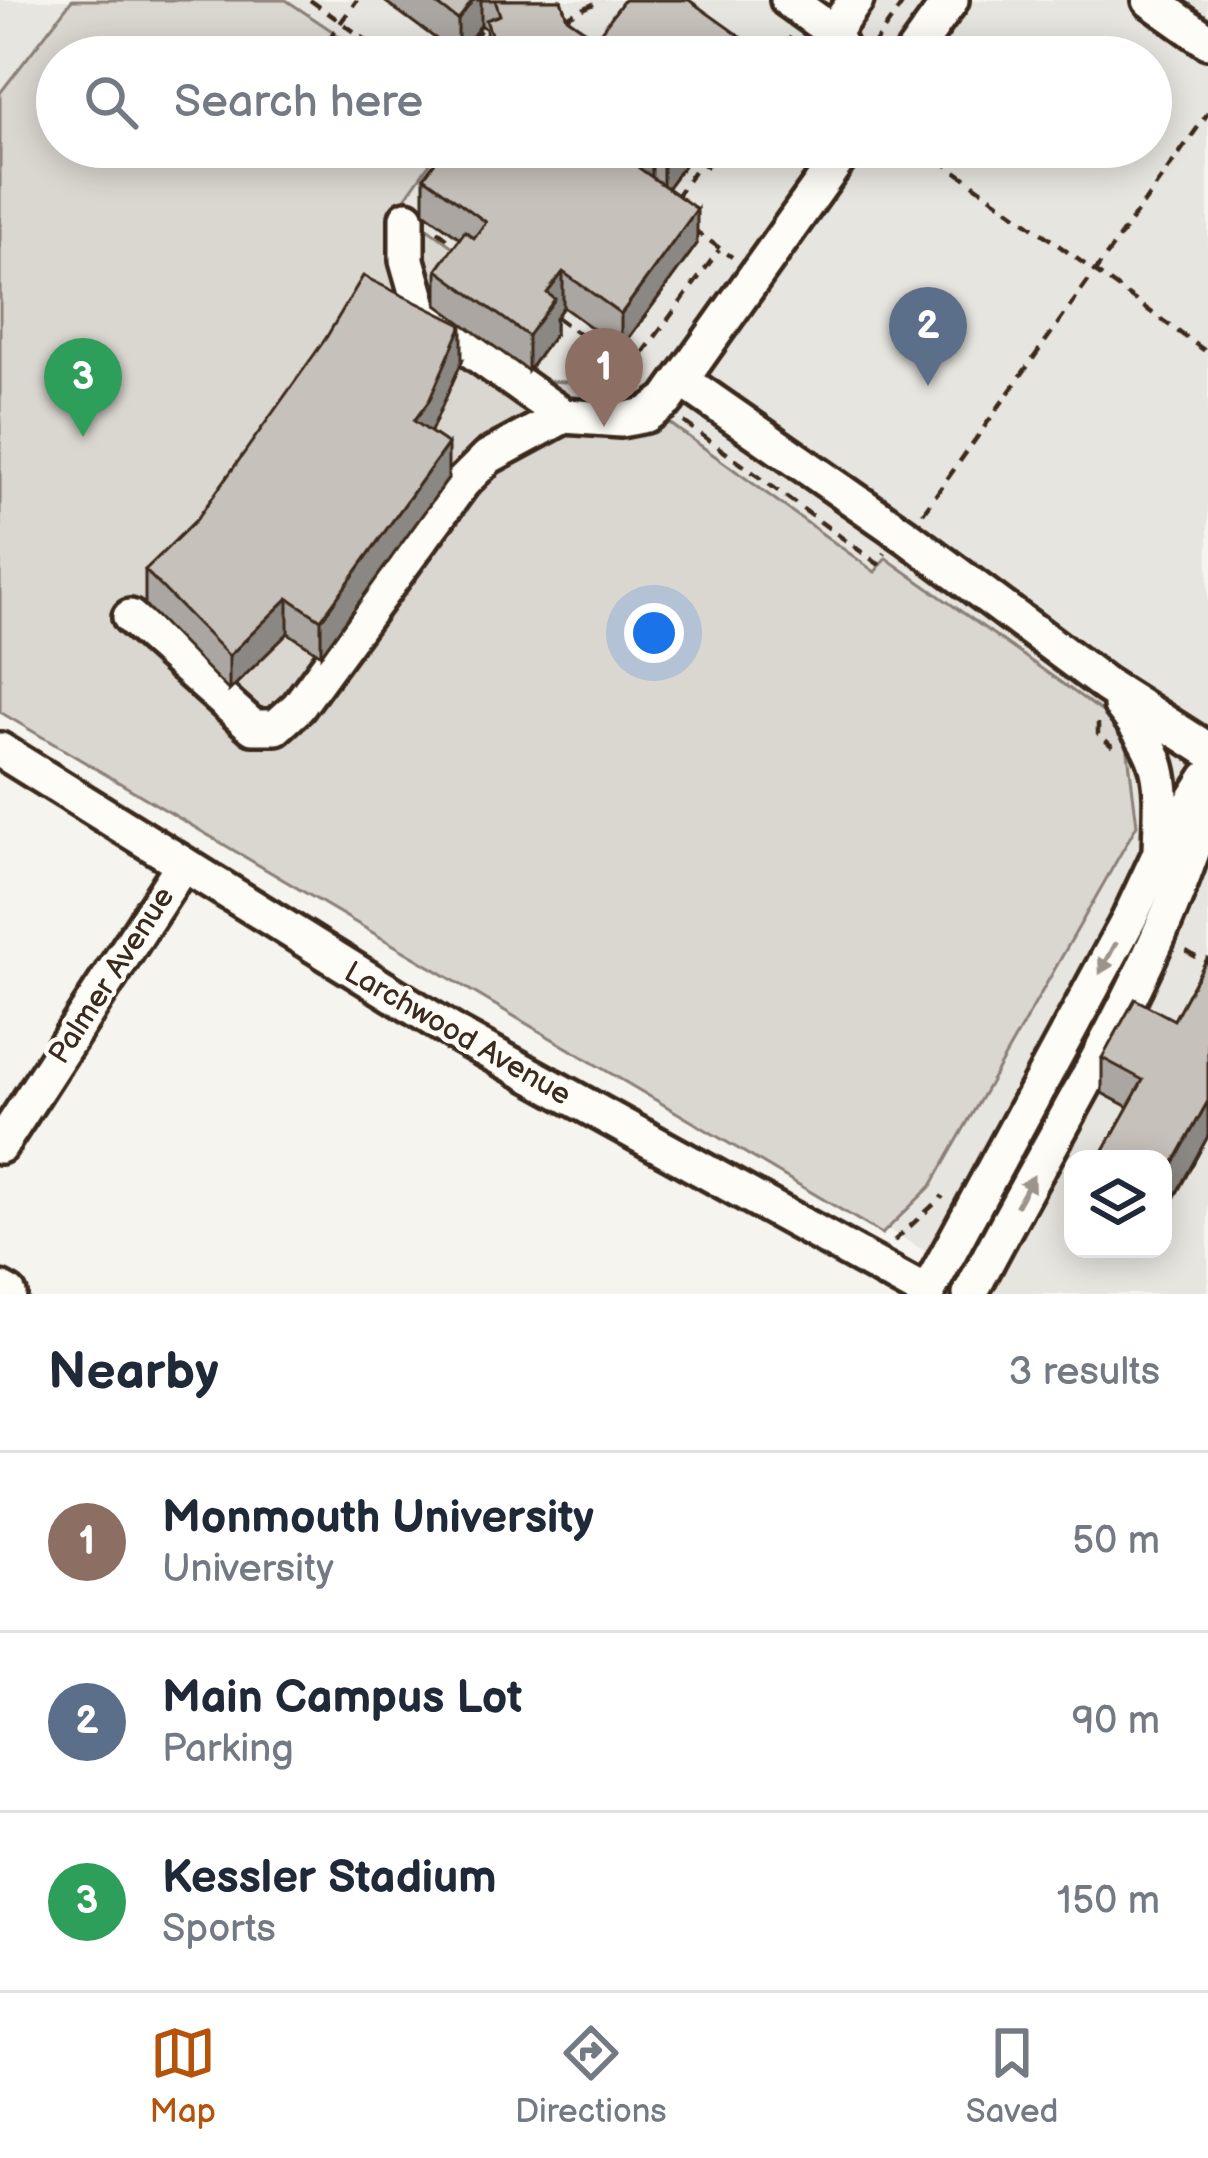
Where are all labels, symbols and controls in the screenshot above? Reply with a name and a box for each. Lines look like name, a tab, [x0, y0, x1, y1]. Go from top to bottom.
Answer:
search box	[36, 36, 1172, 168]
icon: search	[78, 69, 144, 135]
text: Search here	[174, 75, 423, 130]
pin: 2	[889, 287, 967, 386]
pin: 1	[565, 328, 643, 427]
pin: 3	[44, 338, 122, 437]
your location	[624, 603, 684, 663]
street label: Palmer Avenue	[41, 880, 182, 1071]
one-way arrow	[1098, 941, 1119, 976]
street label: Larchwood Avenue	[338, 954, 577, 1113]
map controls	[1064, 1150, 1172, 1258]
button: layers	[1064, 1150, 1172, 1258]
one-way arrow	[1014, 1174, 1035, 1208]
text: Nearby	[48, 1342, 219, 1403]
text: 3 results	[1008, 1349, 1160, 1396]
text: Monmouth University	[162, 1491, 594, 1546]
text: 1	[79, 1518, 95, 1565]
text: 50 m	[1072, 1518, 1160, 1565]
text: University	[162, 1546, 334, 1593]
text: Main Campus Lot	[162, 1671, 522, 1726]
text: 2	[75, 1698, 99, 1745]
text: 90 m	[1072, 1698, 1160, 1745]
text: Parking	[162, 1726, 294, 1773]
text: Kessler Stadium	[162, 1851, 497, 1906]
text: 3	[76, 1878, 98, 1925]
text: 150 m	[1057, 1878, 1160, 1925]
text: Sports	[162, 1906, 276, 1953]
tab: Map	[150, 2020, 216, 2132]
tab: Directions	[515, 2020, 667, 2132]
tab: Saved	[966, 2020, 1058, 2132]

